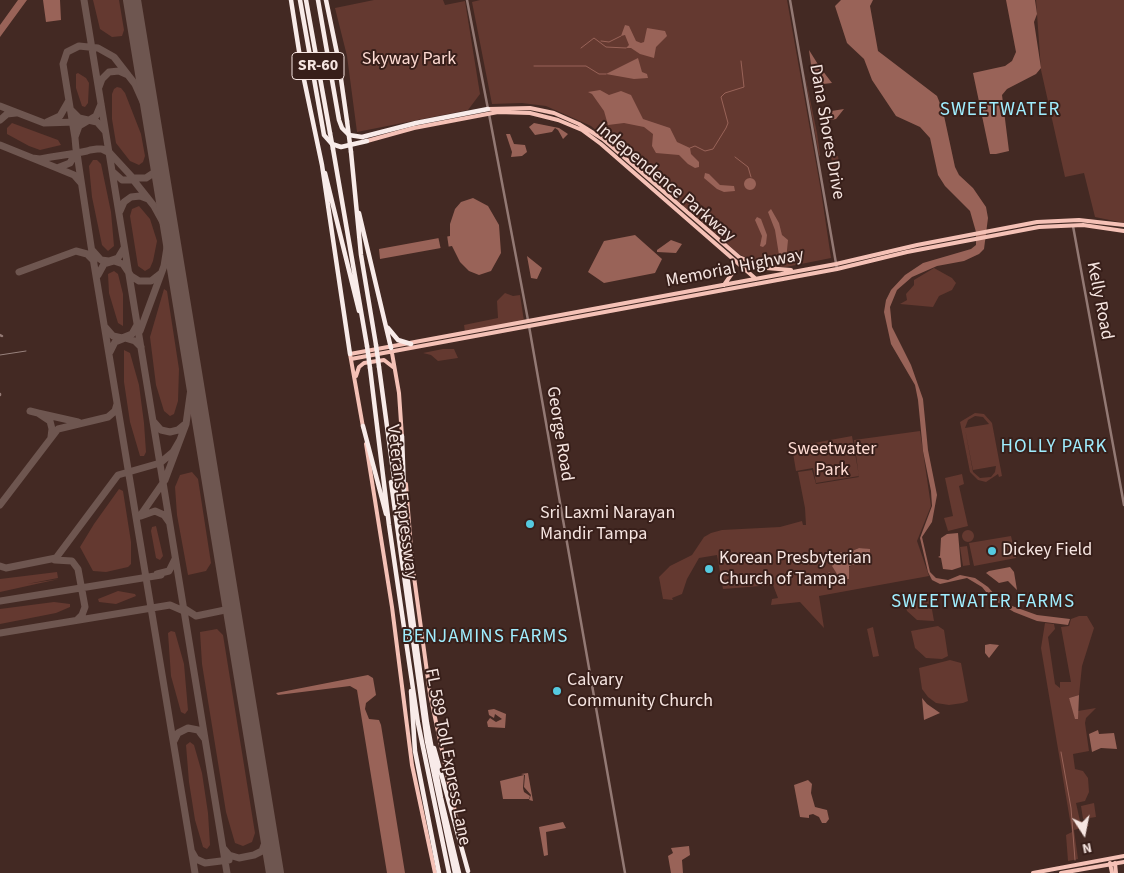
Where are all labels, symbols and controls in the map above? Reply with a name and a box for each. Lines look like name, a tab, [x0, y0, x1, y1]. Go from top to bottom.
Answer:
park label: Skyway Park	[362, 49, 456, 71]
road number: SR-60	[292, 52, 344, 80]
street label: Dana Shores Drive	[803, 63, 849, 201]
district label: SWEETWATER	[938, 100, 1062, 122]
street label: Independence Parkway	[591, 118, 739, 248]
street label: Memorial Highway	[664, 245, 806, 293]
street label: Kelly Road	[1081, 260, 1117, 342]
street label: George Road	[541, 385, 577, 483]
street label: Veterans Expressway	[381, 423, 421, 581]
district label: HOLLY PARK	[999, 437, 1109, 459]
park label: Sweetwater Park	[788, 439, 876, 482]
place label: Sri Laxmi Narayan Mandir Tampa	[540, 503, 675, 546]
marker: Sri Laxmi Narayan Mandir Tampa	[524, 518, 536, 530]
place label: Dickey Field	[1002, 540, 1092, 562]
marker: Dickey Field	[986, 545, 998, 557]
place label: Korean Presbyterian Church of Tampa	[719, 548, 872, 590]
marker: Korean Presbyterian Church of Tampa	[703, 563, 715, 575]
district label: SWEETWATER FARMS	[889, 592, 1077, 614]
district label: BENJAMINS FARMS	[400, 627, 570, 649]
street label: FL 589 Toll Express Lane	[419, 667, 475, 847]
place label: Calvary Community Church	[567, 670, 713, 712]
marker: Calvary Community Church	[551, 685, 563, 697]
north arrow	[1059, 808, 1109, 858]
text: N	[1080, 837, 1093, 858]

